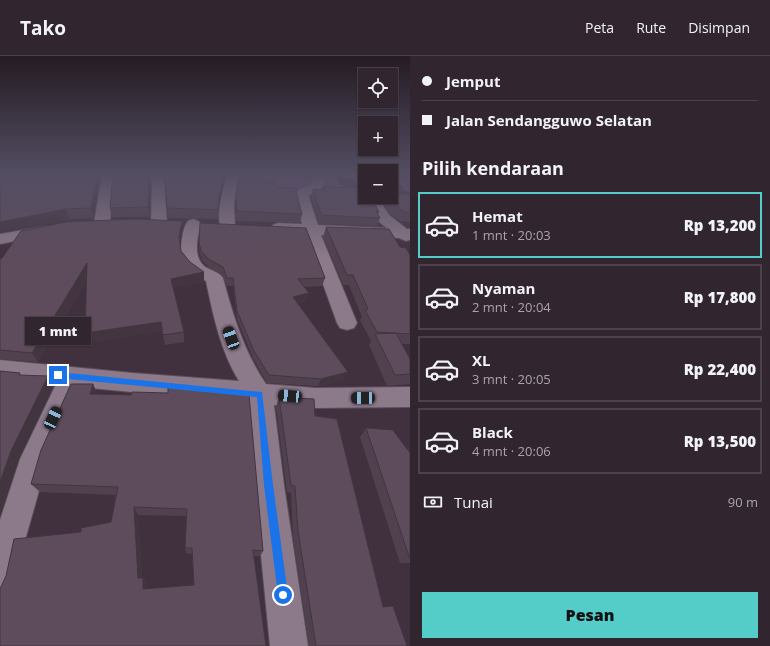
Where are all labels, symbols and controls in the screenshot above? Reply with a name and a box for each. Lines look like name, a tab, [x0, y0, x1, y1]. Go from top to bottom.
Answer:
text: Tako	[20, 15, 66, 41]
text: Peta	[585, 18, 614, 37]
text: Rute	[636, 18, 666, 37]
text: Disimpan	[688, 18, 750, 37]
map controls	[358, 68, 398, 204]
button: locate	[358, 68, 398, 108]
text: Jemput	[446, 71, 500, 91]
text: Jalan Sendangguwo Selatan	[446, 110, 652, 130]
button: +	[358, 116, 398, 156]
text: Pilih kendaraan	[422, 156, 564, 180]
button: −	[358, 164, 398, 204]
text: Hemat	[472, 206, 523, 226]
icon: car	[424, 207, 460, 243]
text: Rp 13,200	[684, 215, 756, 235]
text: 1 mnt · 20:03	[472, 226, 551, 244]
text: Nyaman	[472, 278, 535, 298]
icon: car	[424, 279, 460, 315]
text: Rp 17,800	[684, 287, 756, 307]
text: 2 mnt · 20:04	[472, 298, 551, 316]
callout: 1 mnt	[25, 317, 91, 345]
text: 1 mnt	[39, 322, 77, 340]
car	[221, 325, 241, 351]
text: XL	[472, 350, 490, 370]
icon: car	[424, 351, 460, 387]
text: Rp 22,400	[684, 359, 756, 379]
route end	[49, 366, 67, 384]
text: 3 mnt · 20:05	[472, 370, 551, 388]
car	[278, 389, 302, 403]
car	[351, 392, 375, 404]
car	[42, 405, 64, 431]
text: Black	[472, 422, 513, 442]
icon: car	[424, 423, 460, 459]
text: Rp 13,500	[684, 431, 756, 451]
text: 4 mnt · 20:06	[472, 442, 551, 460]
icon: cash	[422, 491, 444, 513]
text: Tunai	[454, 492, 493, 512]
text: 90 m	[728, 493, 758, 511]
route start	[274, 586, 292, 604]
button: Pesan	[422, 592, 758, 638]

